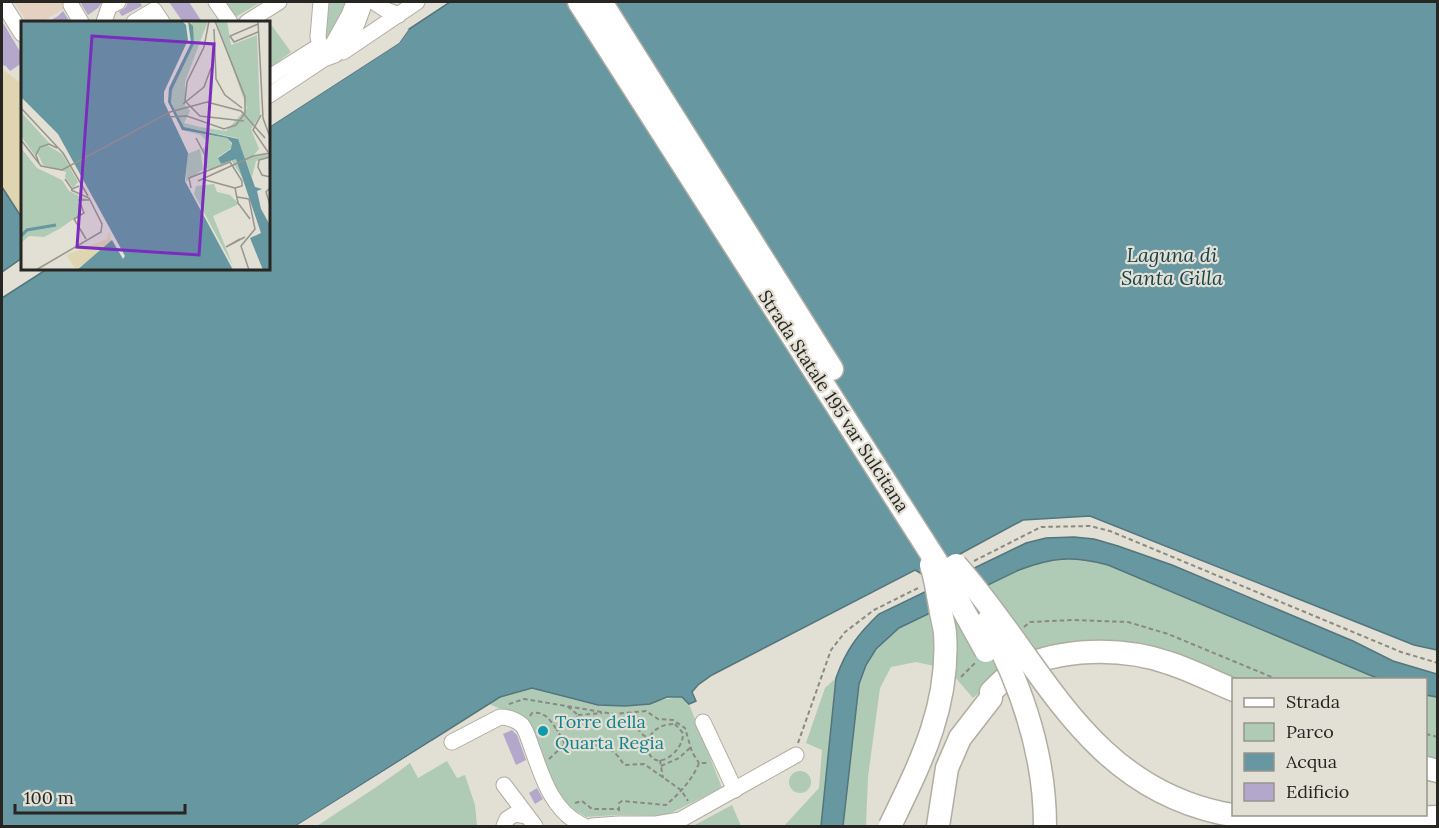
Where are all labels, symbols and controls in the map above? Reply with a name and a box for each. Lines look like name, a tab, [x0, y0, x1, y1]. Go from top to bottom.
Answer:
inset map	[21, 21, 270, 270]
water label: Laguna di Santa Gilla	[1121, 242, 1223, 290]
street label: Strada Statale 195 var Sulcitana	[754, 286, 914, 516]
legend	[1232, 678, 1427, 816]
text: Strada	[1286, 690, 1340, 713]
place label: Torre della Quarta Regia	[555, 710, 664, 754]
text: Parco	[1286, 720, 1334, 743]
marker: Torre della Quarta Regia	[536, 724, 550, 738]
text: Acqua	[1285, 750, 1337, 773]
scale bar	[15, 777, 184, 815]
text: Edificio	[1286, 780, 1349, 803]
text: 100 m	[24, 786, 74, 809]

